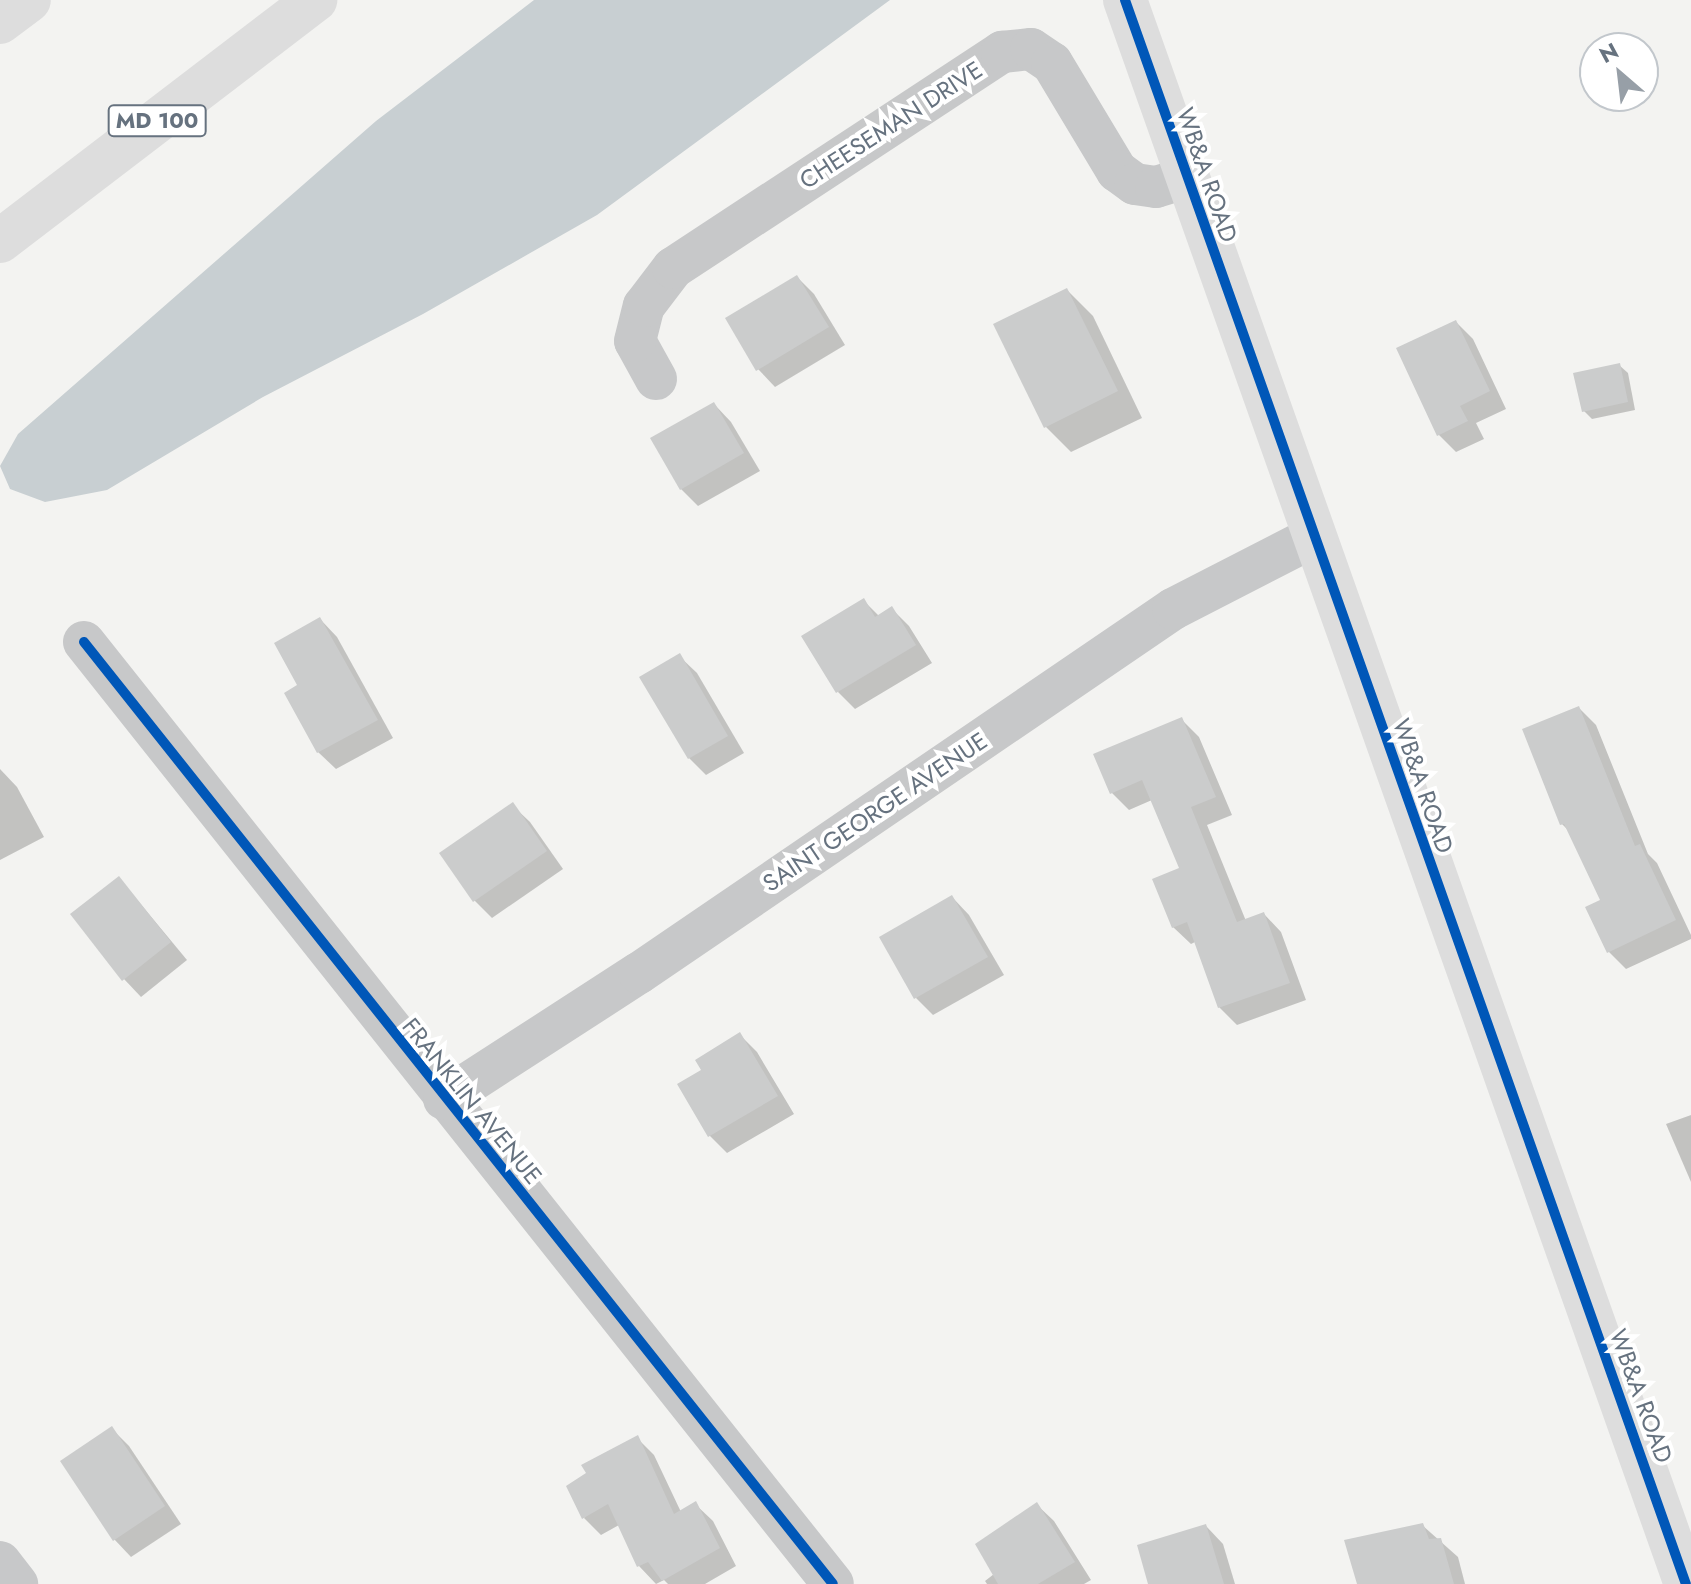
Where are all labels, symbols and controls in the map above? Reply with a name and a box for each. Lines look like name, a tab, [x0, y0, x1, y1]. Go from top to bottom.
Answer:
north arrow	[1579, 32, 1659, 112]
text: N	[1593, 34, 1624, 71]
street label: CHEESEMAN DRIVE	[794, 55, 988, 195]
road number: MD 100	[107, 103, 207, 139]
street label: WB&A ROAD	[1171, 104, 1243, 246]
street label: WB&A ROAD	[1387, 715, 1459, 857]
street label: SAINT GEORGE AVENUE	[757, 726, 993, 898]
street label: FRANKLIN AVENUE	[396, 1012, 548, 1190]
street label: WB&A ROAD	[1603, 1325, 1679, 1467]

